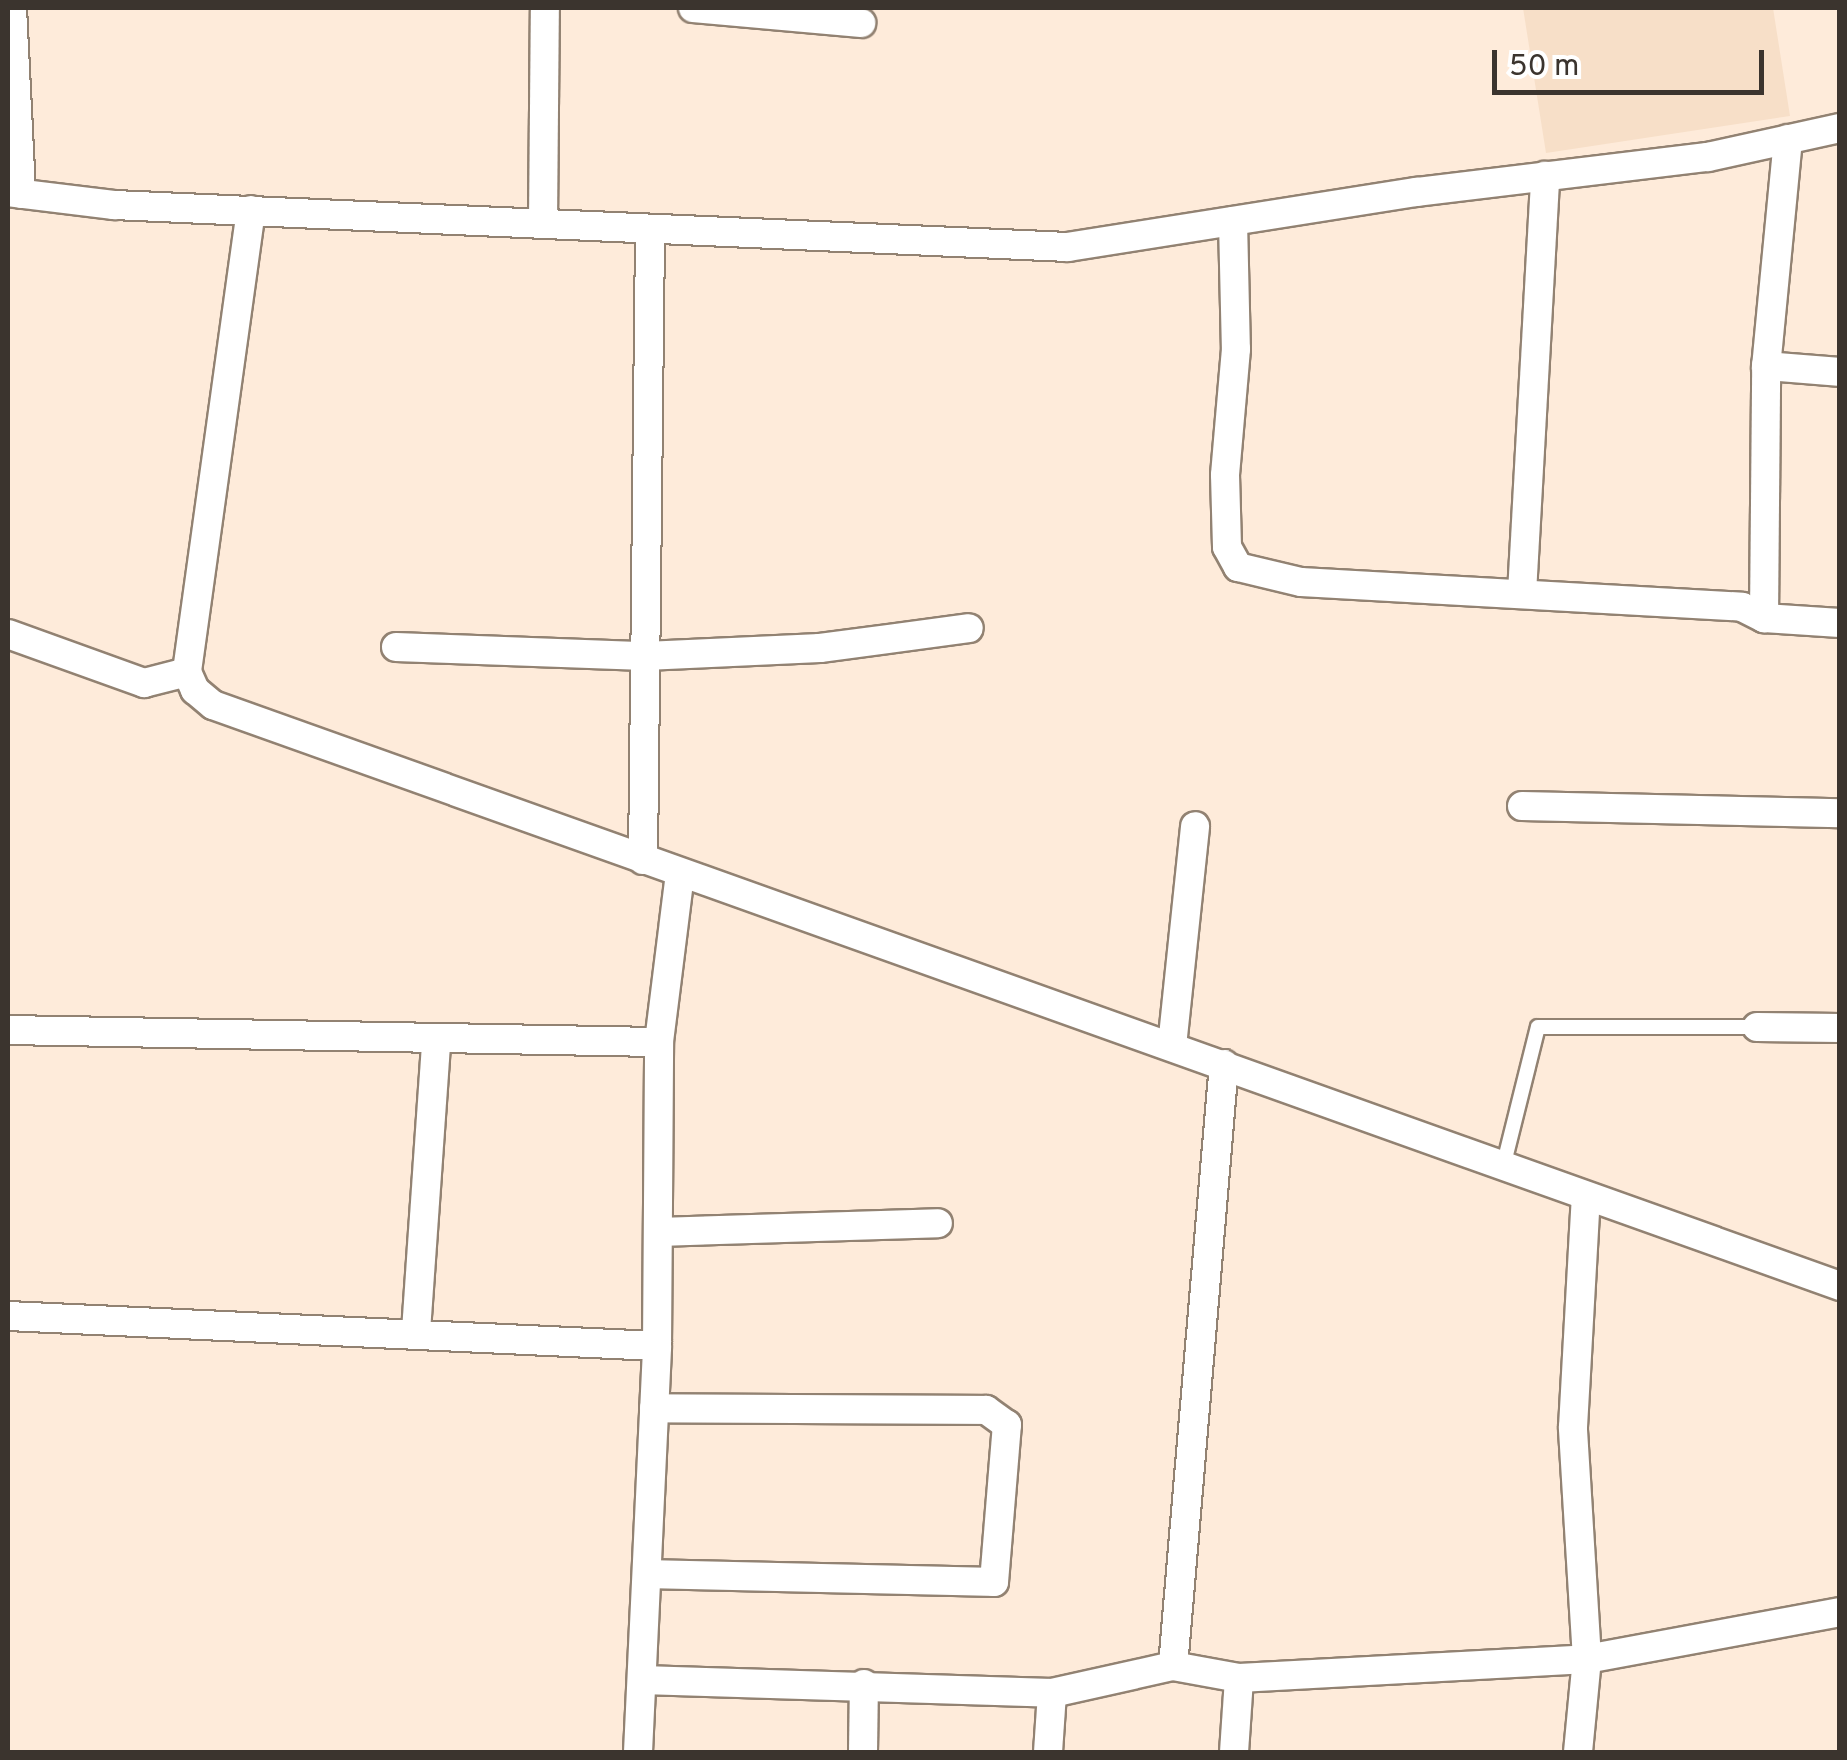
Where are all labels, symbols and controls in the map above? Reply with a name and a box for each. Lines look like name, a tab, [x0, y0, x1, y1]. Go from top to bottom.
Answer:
scale bar	[1497, 30, 1770, 92]
text: 50 m	[1509, 49, 1579, 86]

